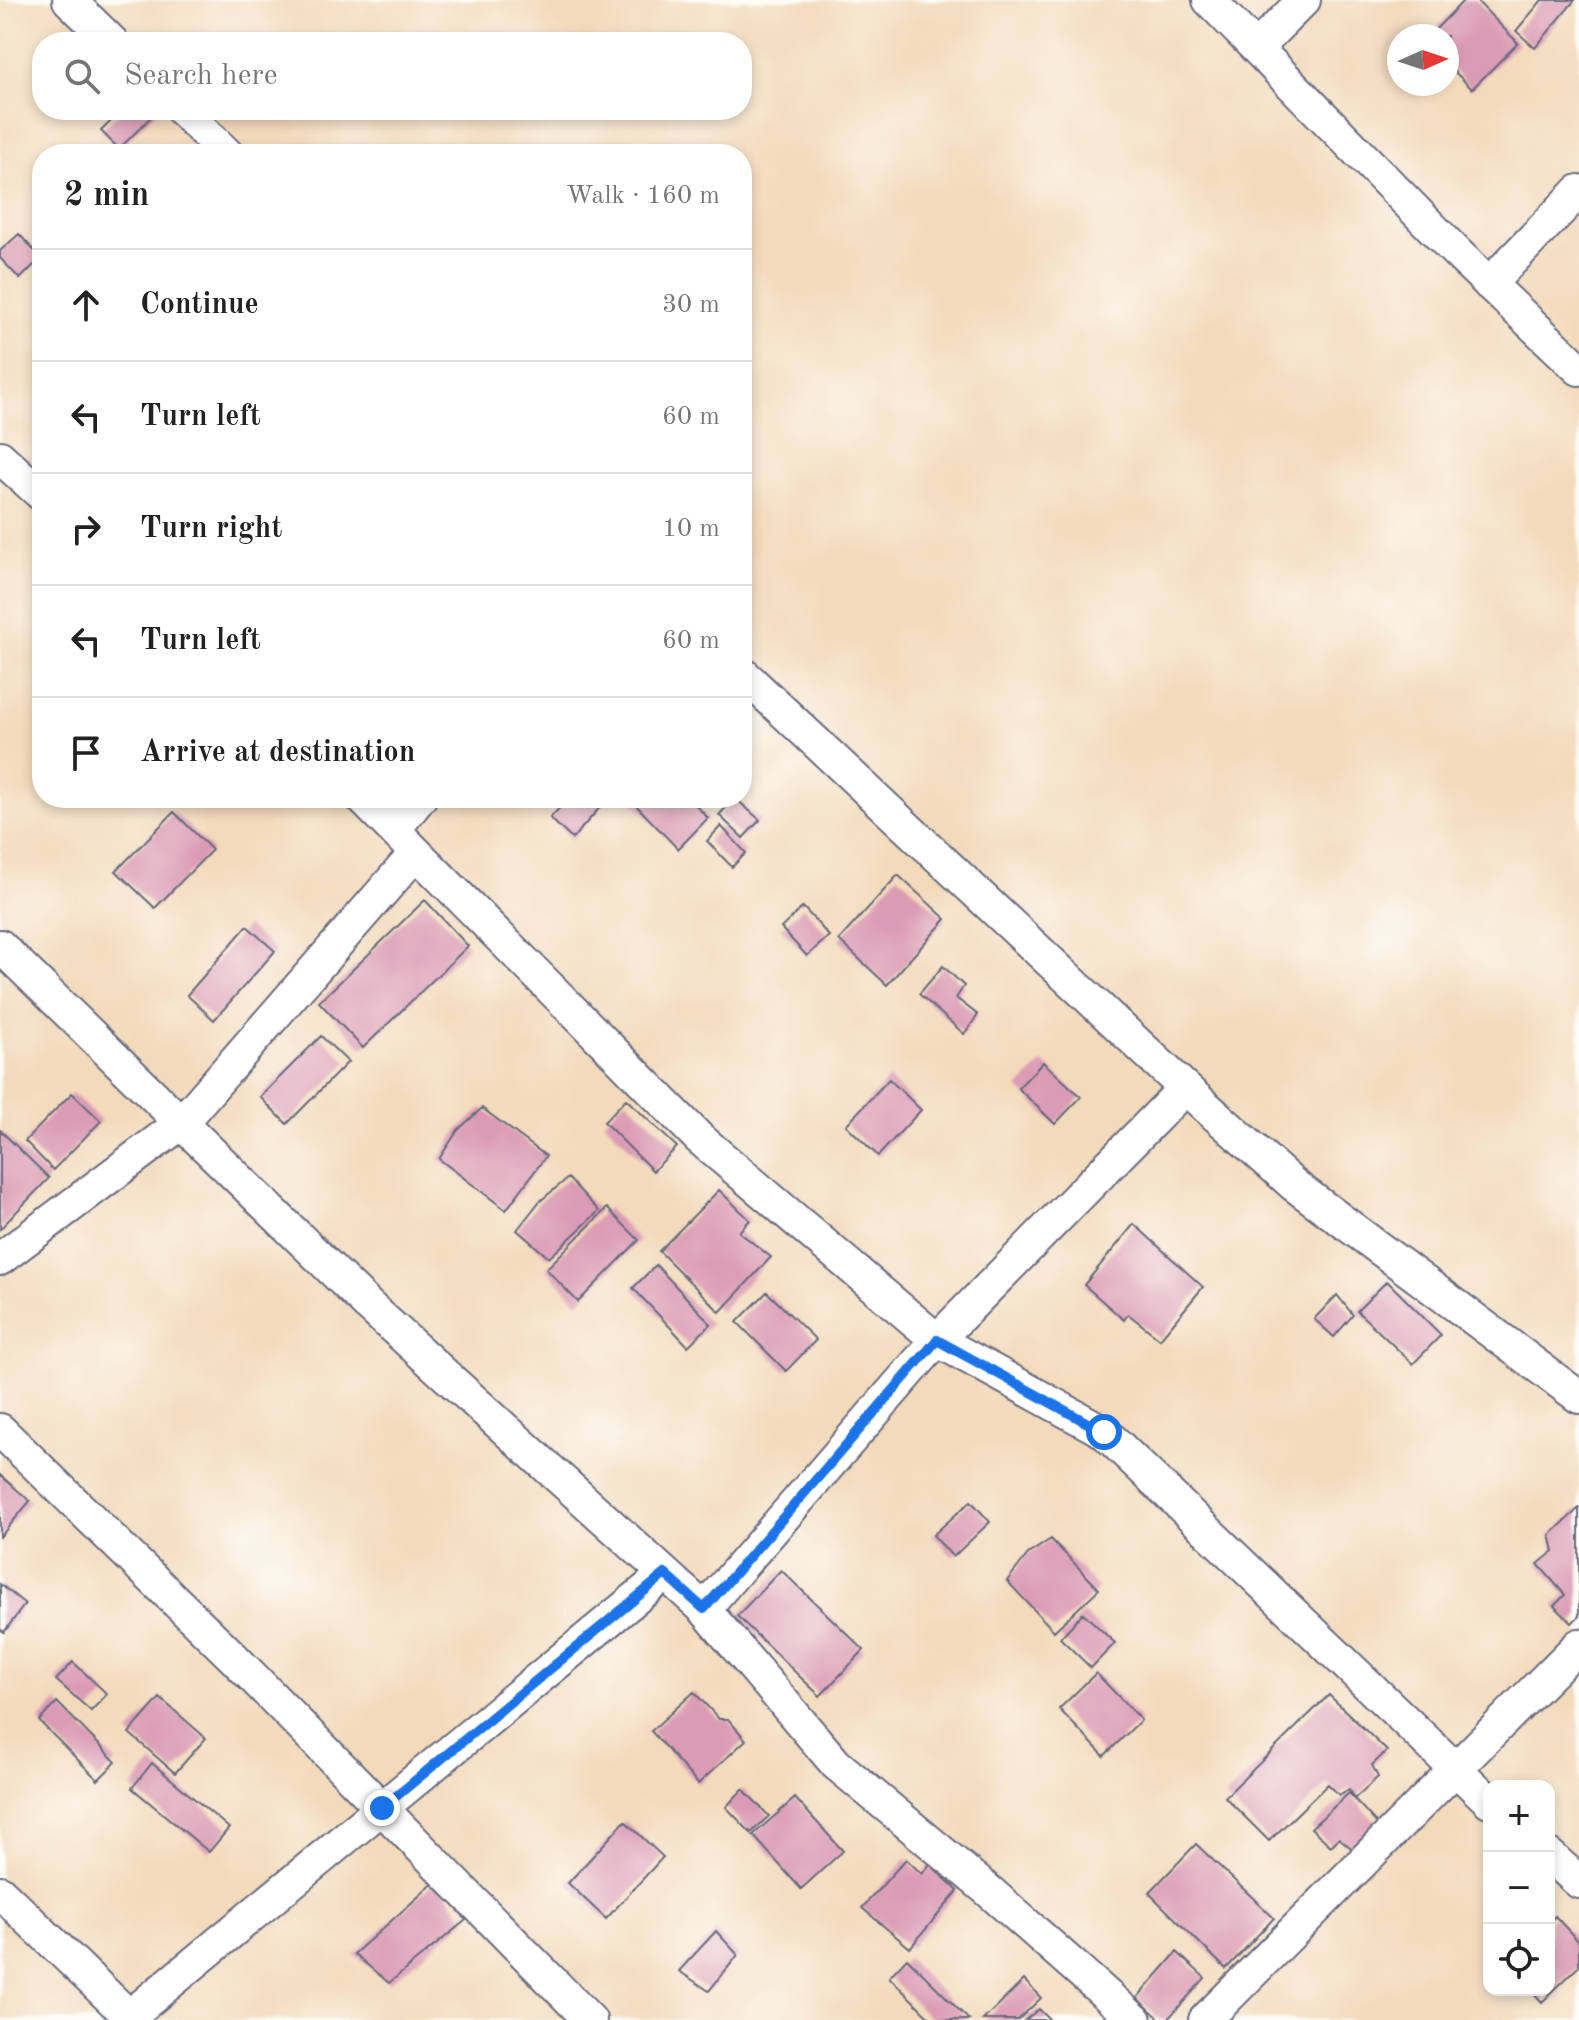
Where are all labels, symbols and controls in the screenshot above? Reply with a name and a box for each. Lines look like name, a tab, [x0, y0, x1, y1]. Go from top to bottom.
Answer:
north arrow	[1387, 24, 1459, 96]
search box	[32, 32, 752, 120]
icon: search	[60, 54, 104, 98]
text: Search here	[124, 61, 278, 91]
text: 2 min	[64, 179, 149, 213]
text: Walk · 160 m	[566, 183, 720, 209]
icon: ahead	[64, 283, 108, 327]
text: Continue	[140, 290, 259, 320]
text: 30 m	[662, 292, 720, 318]
icon: left	[64, 395, 108, 439]
text: Turn left	[140, 402, 261, 432]
text: 60 m	[662, 404, 720, 430]
icon: right	[64, 507, 108, 551]
text: Turn right	[140, 514, 282, 544]
text: 10 m	[662, 516, 720, 542]
icon: left	[64, 619, 108, 663]
text: Turn left	[140, 626, 261, 656]
text: 60 m	[662, 628, 720, 654]
icon: arrive	[64, 731, 108, 775]
text: Arrive at destination	[140, 738, 415, 768]
route start	[1086, 1414, 1122, 1450]
map controls	[1483, 1780, 1555, 1996]
button: +	[1483, 1780, 1555, 1852]
route end	[364, 1790, 400, 1826]
button: −	[1483, 1852, 1555, 1924]
button: locate	[1483, 1924, 1555, 1996]

